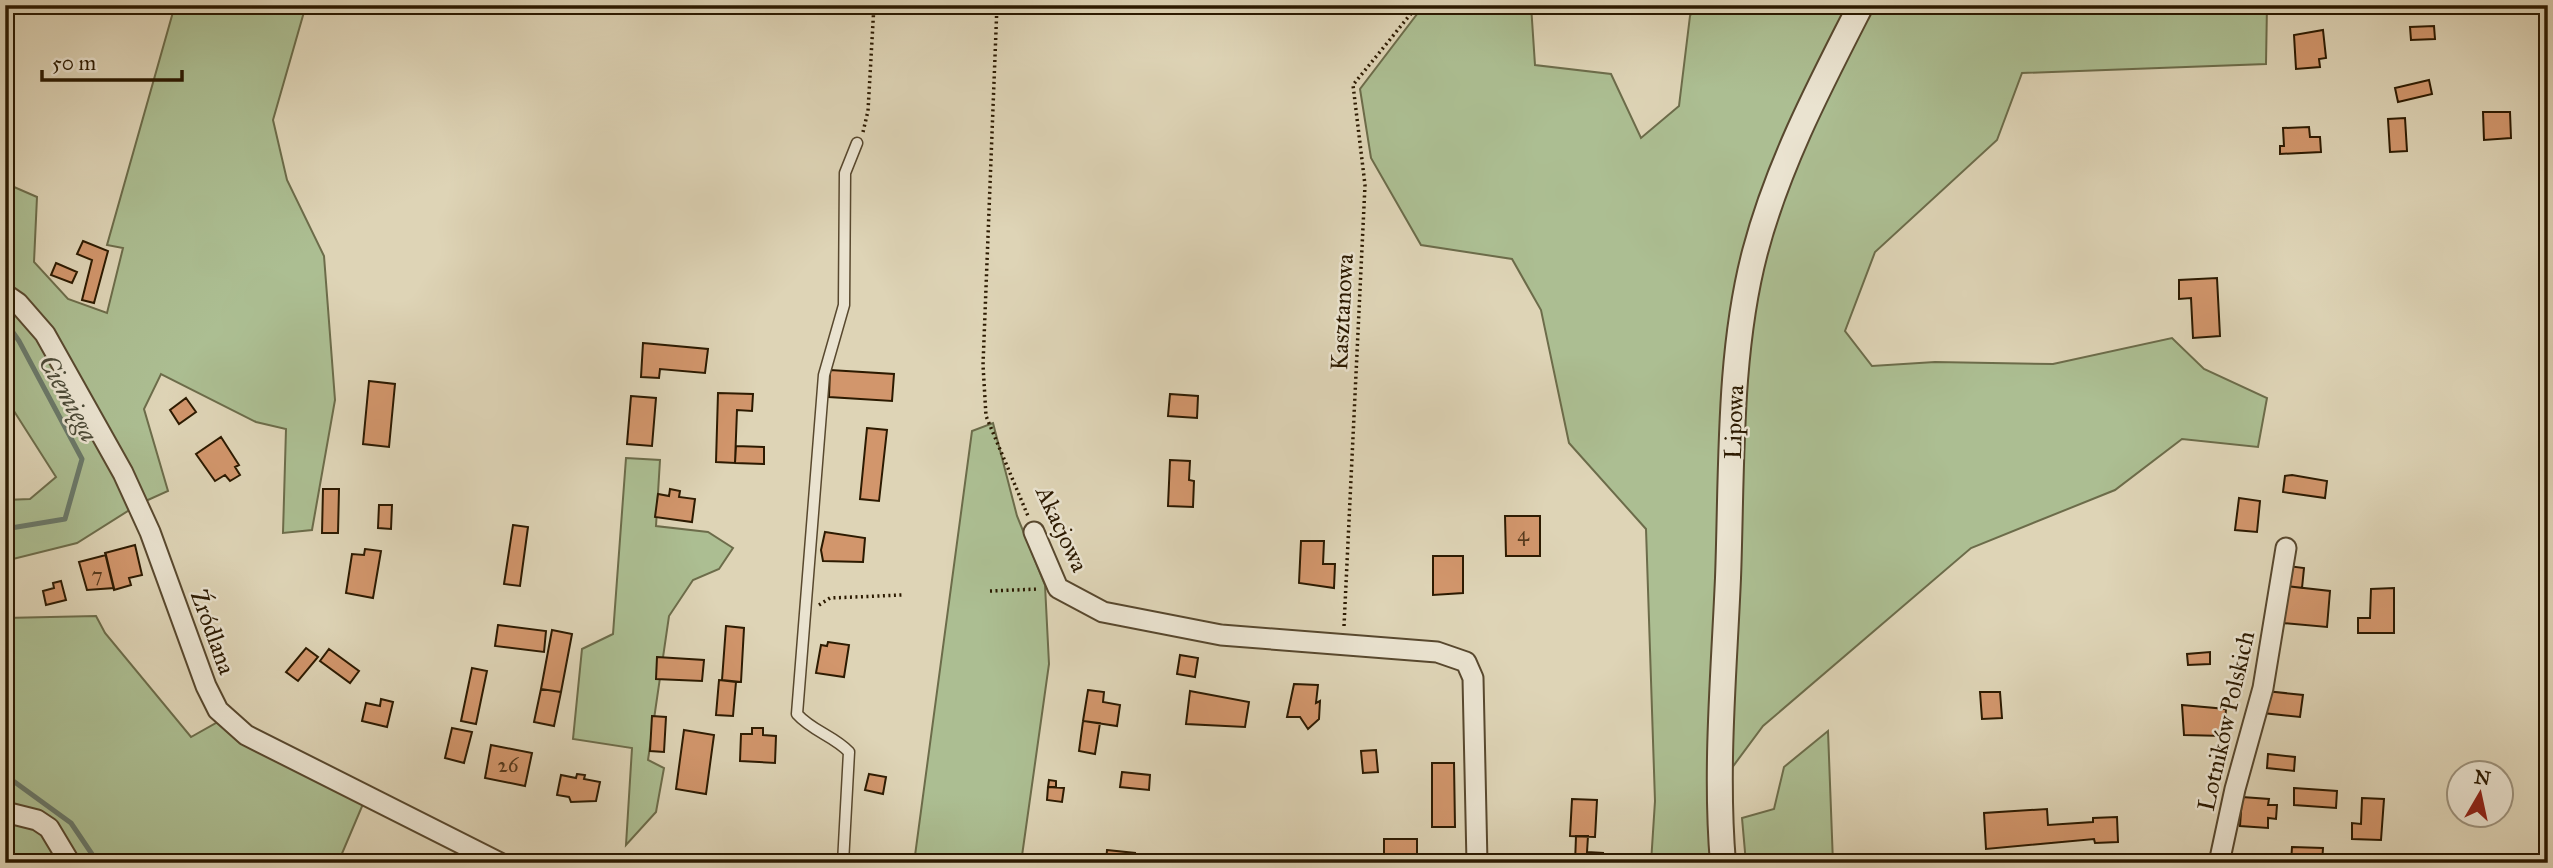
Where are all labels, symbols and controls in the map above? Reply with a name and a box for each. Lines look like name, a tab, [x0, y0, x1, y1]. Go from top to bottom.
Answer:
scale bar	[42, 38, 182, 82]
text: 50 m	[52, 50, 97, 76]
street label: Kasztanowa	[1324, 252, 1360, 371]
water label: Ciemięga	[32, 349, 106, 447]
street label: Lipowa	[1718, 383, 1750, 460]
street label: Akacjowa	[1029, 480, 1095, 578]
house number: 4	[1517, 521, 1530, 547]
house number: 7	[91, 562, 103, 588]
street label: Źródlana	[184, 586, 242, 679]
street label: Lotników Polskich	[2191, 628, 2261, 814]
house number: 26	[497, 752, 520, 778]
north arrow	[2444, 760, 2514, 830]
text: N	[2473, 765, 2492, 790]

